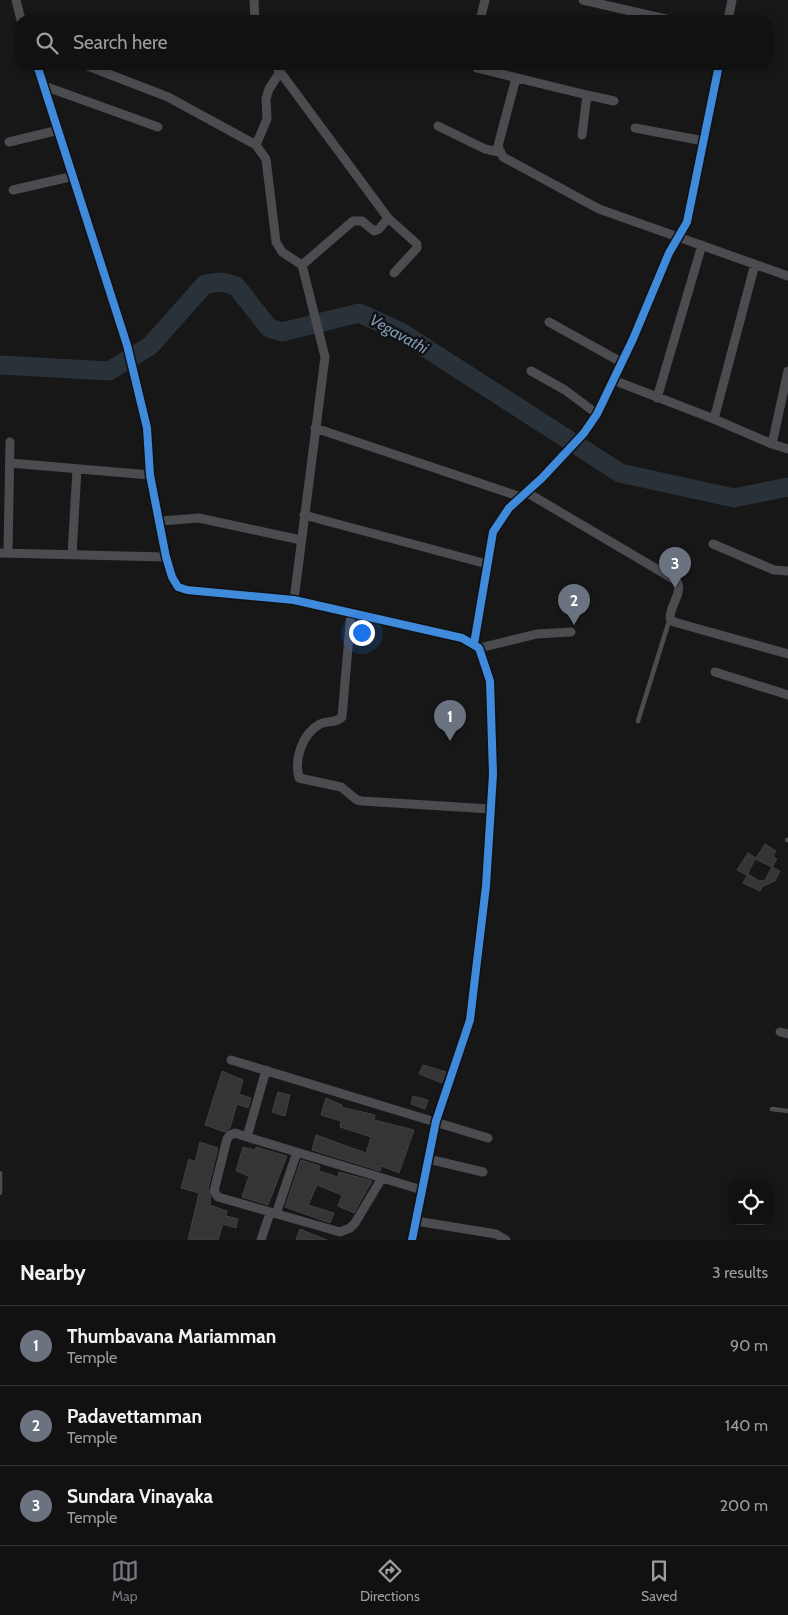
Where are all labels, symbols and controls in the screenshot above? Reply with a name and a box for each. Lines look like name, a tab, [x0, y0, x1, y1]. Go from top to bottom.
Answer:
search box	[15, 15, 773, 70]
icon: search	[33, 29, 61, 57]
text: Search here	[73, 31, 167, 54]
water label: Vegavathi	[366, 310, 432, 358]
pin: 3	[659, 547, 691, 588]
pin: 2	[558, 584, 590, 625]
your location	[349, 620, 375, 646]
pin: 1	[434, 700, 466, 741]
map controls	[728, 1180, 773, 1225]
button: locate	[728, 1180, 773, 1225]
text: Nearby	[20, 1260, 86, 1285]
text: 3 results	[712, 1263, 768, 1282]
text: Thumbavana Mariamman	[67, 1325, 276, 1348]
text: 1	[33, 1336, 39, 1355]
text: 90 m	[730, 1336, 768, 1355]
text: Temple	[67, 1348, 117, 1367]
text: Padavettamman	[67, 1405, 202, 1428]
text: 2	[32, 1416, 40, 1435]
text: 140 m	[725, 1416, 768, 1435]
text: Temple	[67, 1428, 117, 1447]
text: Sundara Vinayaka	[67, 1485, 213, 1508]
text: 3	[32, 1496, 40, 1515]
text: 200 m	[720, 1496, 768, 1515]
text: Temple	[67, 1508, 117, 1527]
tab: Map	[111, 1557, 139, 1605]
tab: Directions	[360, 1557, 420, 1605]
tab: Saved	[641, 1557, 677, 1605]

